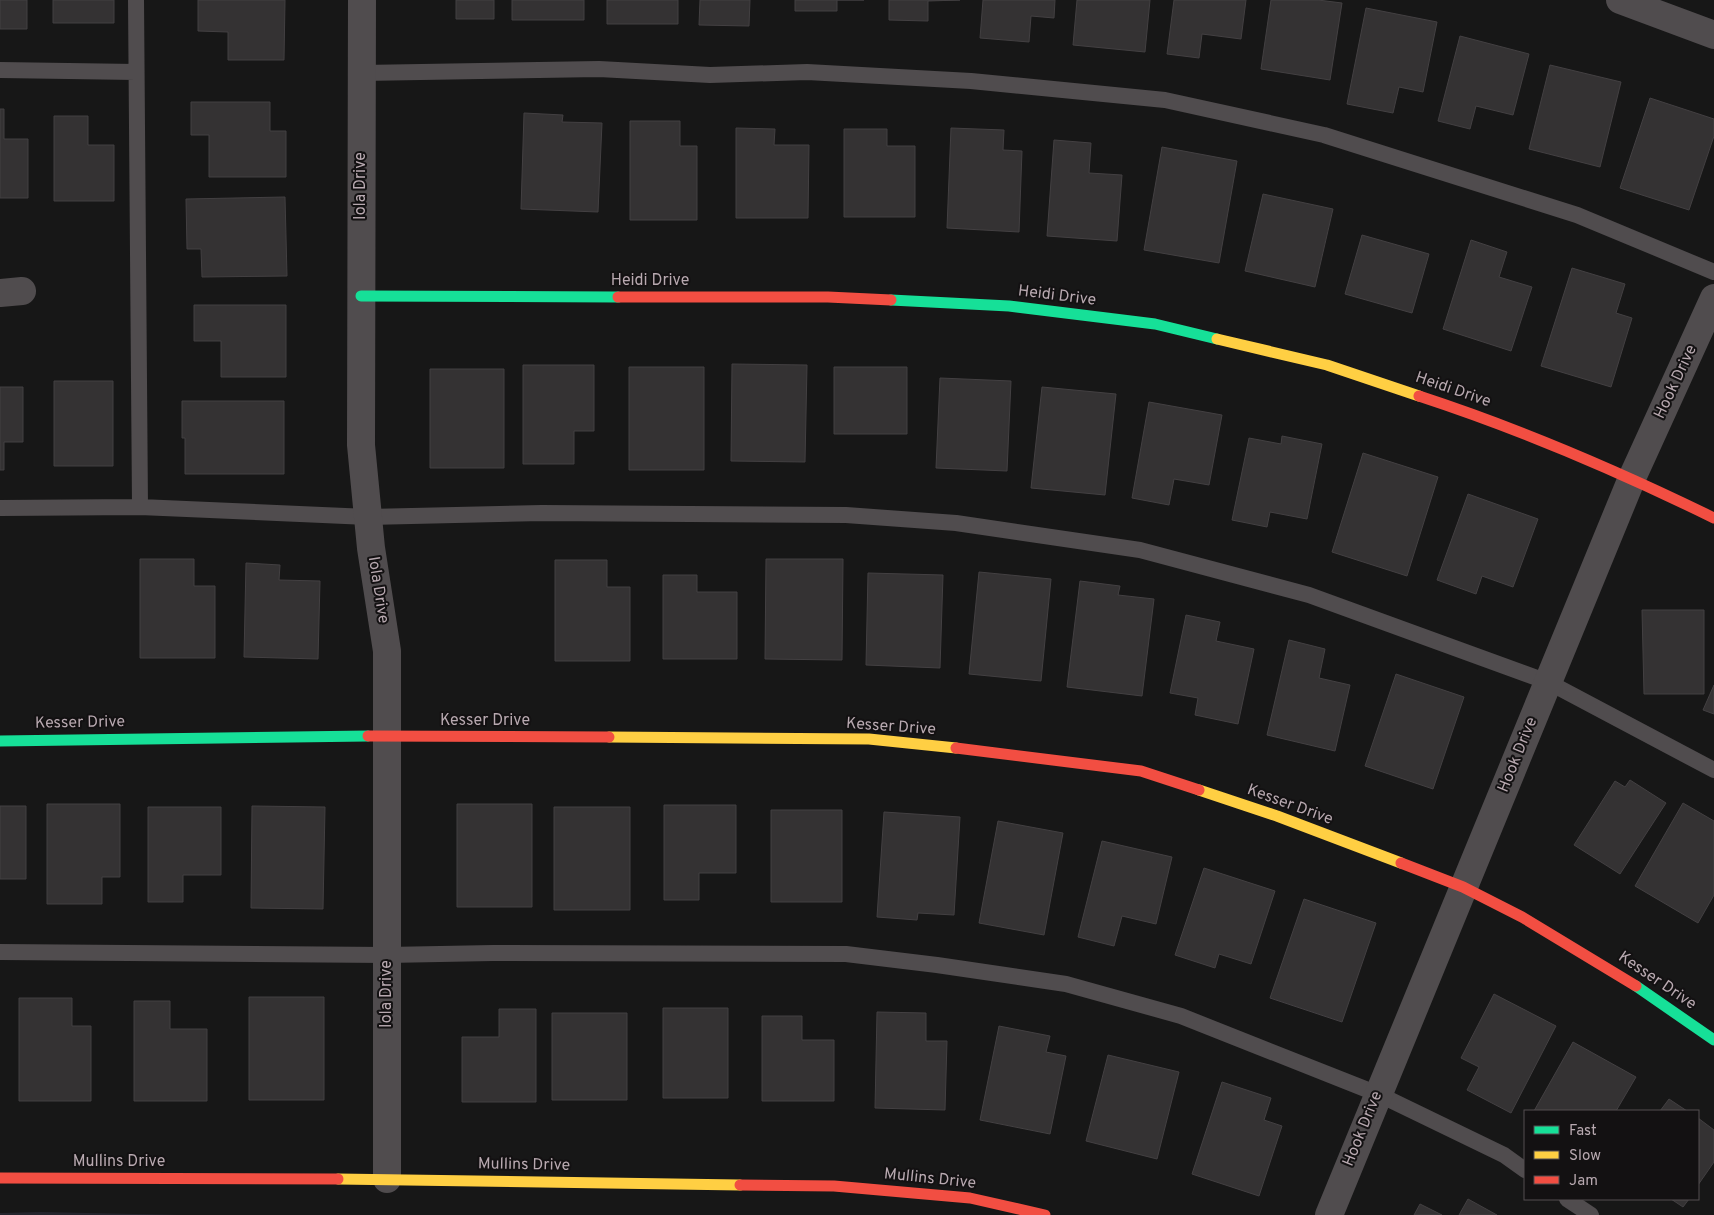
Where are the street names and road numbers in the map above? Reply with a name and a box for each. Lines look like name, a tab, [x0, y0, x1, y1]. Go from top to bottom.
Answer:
street label: Iola Drive	[351, 152, 371, 220]
street label: Heidi Drive	[611, 271, 689, 291]
street label: Heidi Drive	[1017, 281, 1097, 311]
street label: Hook Drive	[1650, 342, 1702, 422]
street label: Heidi Drive	[1413, 368, 1493, 412]
street label: Iola Drive	[363, 555, 393, 625]
street label: Kesser Drive	[440, 711, 530, 731]
street label: Kesser Drive	[35, 712, 125, 734]
street label: Kesser Drive	[845, 714, 937, 740]
street label: Hook Drive	[1494, 714, 1542, 796]
street label: Kesser Drive	[1244, 780, 1336, 830]
street label: Kesser Drive	[1614, 948, 1700, 1014]
street label: Iola Drive	[377, 960, 397, 1028]
street label: Hook Drive	[1339, 1088, 1387, 1170]
street label: Mullins Drive	[73, 1152, 165, 1172]
street label: Mullins Drive	[478, 1154, 570, 1176]
street label: Mullins Drive	[883, 1164, 977, 1194]

